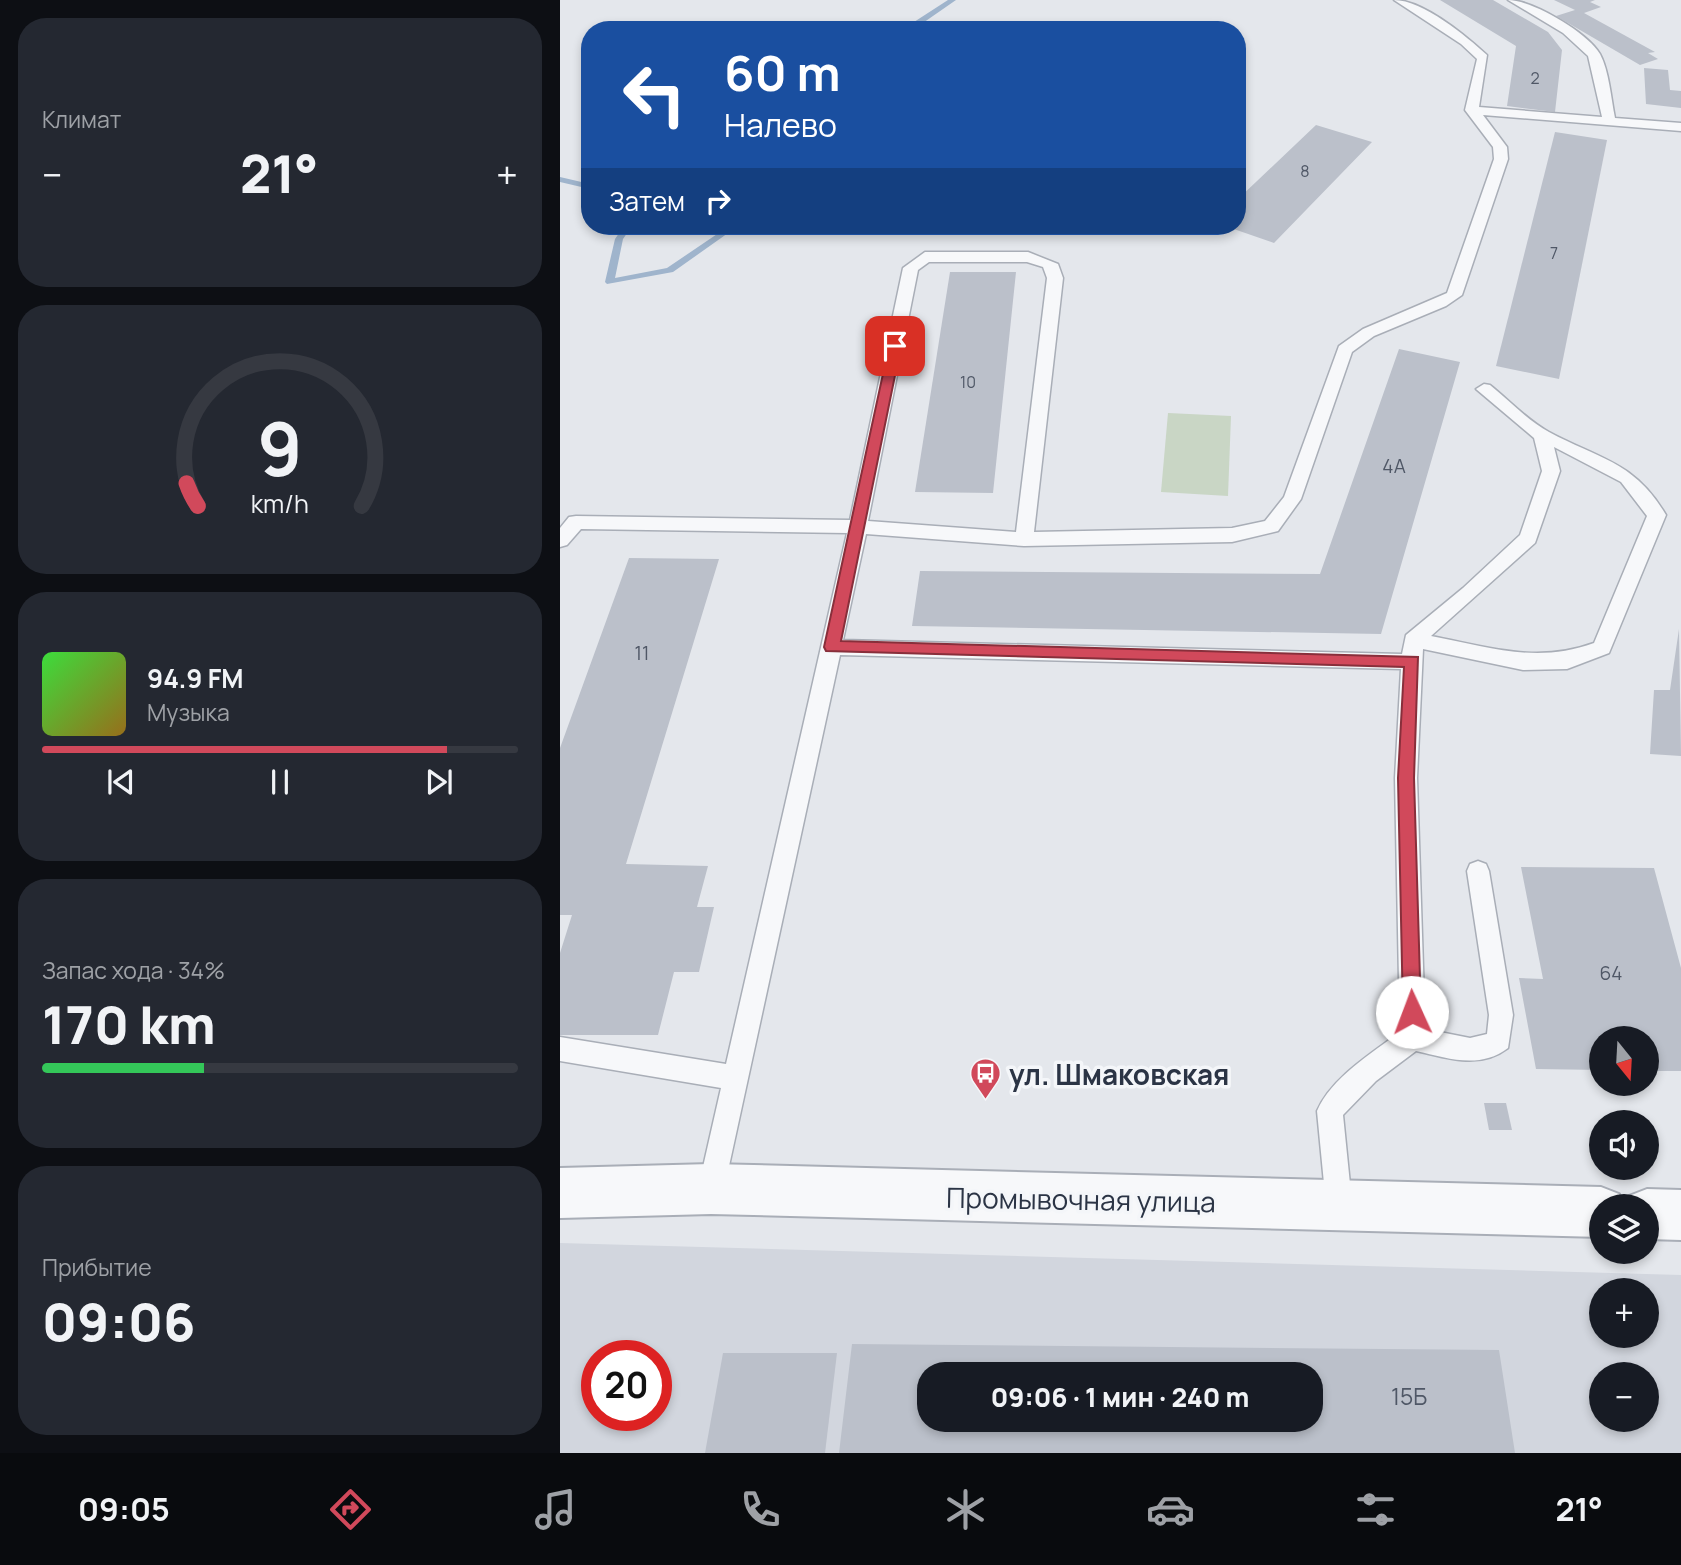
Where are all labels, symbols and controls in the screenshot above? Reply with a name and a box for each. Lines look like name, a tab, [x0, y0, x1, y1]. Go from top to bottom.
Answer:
text: 60 m	[724, 39, 841, 106]
icon: left	[609, 49, 700, 140]
house number: 2	[1530, 67, 1540, 89]
text: Климат	[42, 103, 121, 135]
text: Налево	[724, 103, 837, 147]
text: 21°	[240, 138, 319, 209]
text: −	[42, 148, 63, 200]
text: +	[496, 148, 518, 200]
house number: 8	[1300, 160, 1310, 182]
icon: right	[699, 182, 737, 220]
text: Затем	[609, 183, 685, 219]
house number: 7	[1550, 242, 1558, 264]
pin	[865, 316, 925, 376]
icon: arrive	[876, 327, 914, 365]
house number: 10	[960, 371, 976, 393]
text: 9	[257, 398, 303, 498]
house number: 4А	[1382, 453, 1406, 479]
text: km/h	[251, 485, 309, 520]
house number: 11	[635, 640, 649, 666]
text: 94.9 FM	[147, 660, 244, 696]
text: Музыка	[147, 696, 230, 728]
icon: previous	[102, 763, 140, 801]
icon: pause	[261, 763, 299, 801]
icon: next	[420, 763, 458, 801]
text: Запас хода · 34%	[42, 954, 225, 986]
house number: 64	[1600, 960, 1623, 986]
position arrow	[1375, 975, 1449, 1049]
text: 170 km	[42, 989, 216, 1060]
north arrow	[1589, 1026, 1659, 1096]
map controls	[1589, 1026, 1659, 1432]
place label: ул. Шмаковская	[1009, 1055, 1229, 1093]
bus stop icon: ул. Шмаковская	[969, 1057, 1003, 1101]
button: sound	[1589, 1110, 1659, 1180]
street label: Промывочная улица	[946, 1178, 1216, 1220]
button: layers	[1589, 1194, 1659, 1264]
text: Прибытие	[42, 1251, 152, 1283]
button: +	[1589, 1278, 1659, 1348]
text: 09:06	[42, 1286, 195, 1357]
speed limit sign: 20	[581, 1340, 672, 1431]
button: −	[1589, 1362, 1659, 1432]
text: 09:06 · 1 мин · 240 m	[991, 1379, 1249, 1415]
house number: 15Б	[1391, 1380, 1427, 1412]
icon: directions	[326, 1485, 375, 1534]
icon: music	[531, 1485, 580, 1534]
icon: phone	[736, 1485, 785, 1534]
icon: climate	[941, 1485, 990, 1534]
icon: car	[1146, 1485, 1195, 1534]
icon: filters	[1351, 1485, 1400, 1534]
text: 09:05	[78, 1487, 170, 1531]
text: 21°	[1555, 1487, 1603, 1531]

